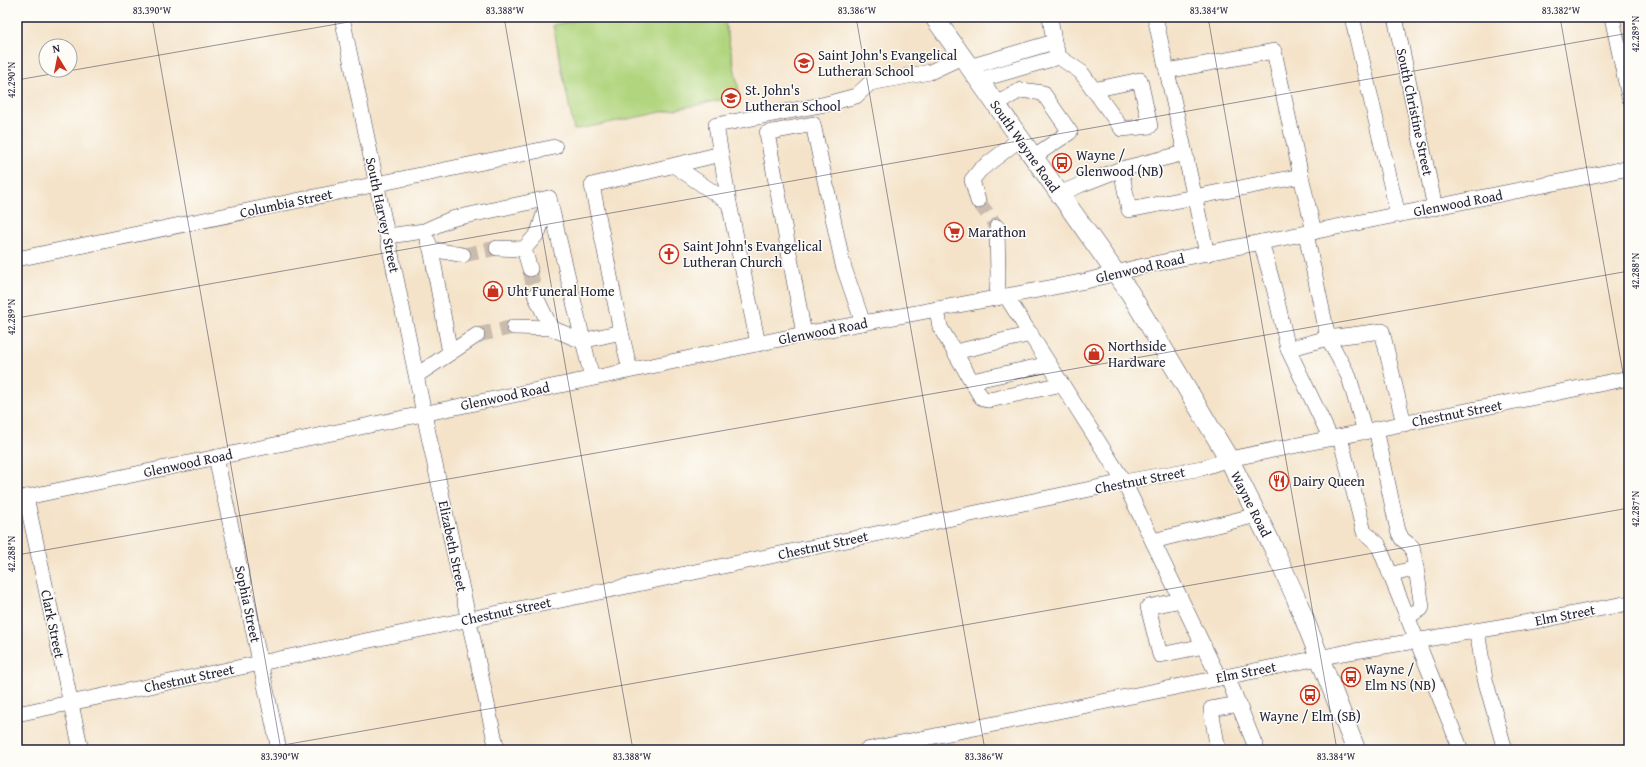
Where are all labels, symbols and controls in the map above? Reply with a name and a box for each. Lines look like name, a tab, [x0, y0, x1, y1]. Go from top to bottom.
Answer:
text: 83.390°W	[133, 3, 172, 18]
text: 83.388°W	[486, 3, 525, 18]
text: 83.386°W	[838, 3, 877, 18]
text: 83.384°W	[1190, 3, 1229, 18]
text: 83.382°W	[1542, 3, 1581, 18]
text: 42.289°N	[1628, 15, 1643, 52]
north arrow	[38, 38, 78, 78]
text: N	[51, 40, 62, 57]
place label: Saint John's Evangelical Lutheran School	[818, 45, 957, 81]
street label: South Christine Street	[1392, 46, 1438, 178]
school or university icon: Saint John's Evangelical Lutheran School	[793, 52, 815, 74]
text: 42.290°N	[4, 61, 19, 98]
place label: St. John's Lutheran School	[745, 80, 841, 116]
school or university icon: St. John's Lutheran School	[720, 87, 742, 109]
street label: South Wayne Road	[985, 96, 1065, 197]
place label: Wayne / Glenwood (NB)	[1076, 145, 1163, 181]
bus stop icon: Wayne / Glenwood (NB)	[1051, 152, 1073, 174]
street label: South Harvey Street	[361, 155, 405, 275]
street label: Columbia Street	[238, 183, 334, 223]
street label: Glenwood Road	[1412, 184, 1505, 221]
supermarket icon: Marathon	[943, 221, 965, 243]
place label: Marathon	[968, 222, 1026, 242]
place label: Saint John's Evangelical Lutheran Church	[683, 236, 822, 272]
church icon: Saint John's Evangelical Lutheran Church	[658, 243, 680, 265]
street label: Glenwood Road	[1094, 248, 1187, 288]
text: 42.288°N	[1628, 252, 1643, 289]
shop icon: Uht Funeral Home	[482, 280, 504, 302]
place label: Uht Funeral Home	[507, 281, 615, 301]
text: 42.289°N	[4, 298, 19, 335]
street label: Glenwood Road	[777, 312, 870, 349]
place label: Northside Hardware	[1108, 336, 1167, 372]
shop icon: Northside Hardware	[1083, 343, 1105, 365]
street label: Glenwood Road	[459, 377, 552, 415]
street label: Chestnut Street	[1410, 394, 1504, 432]
street label: Glenwood Road	[142, 444, 235, 482]
street label: Chestnut Street	[1093, 461, 1187, 499]
street label: Wayne Road	[1226, 467, 1276, 541]
restaurant icon: Dairy Queen	[1268, 470, 1290, 492]
place label: Dairy Queen	[1293, 471, 1365, 491]
text: 42.287°N	[1628, 490, 1643, 527]
street label: Elizabeth Street	[434, 499, 472, 594]
street label: Chestnut Street	[776, 526, 870, 564]
text: 42.288°N	[4, 535, 19, 572]
street label: Sophia Street	[230, 564, 266, 644]
street label: Clark Street	[36, 588, 70, 660]
street label: Chestnut Street	[459, 592, 553, 630]
street label: Elm Street	[1533, 599, 1597, 631]
street label: Elm Street	[1214, 656, 1278, 688]
street label: Chestnut Street	[142, 659, 236, 697]
place label: Wayne / Elm NS (NB)	[1365, 659, 1436, 695]
bus stop icon: Wayne / Elm NS (NB)	[1340, 666, 1362, 688]
bus stop icon: Wayne / Elm (SB)	[1299, 684, 1321, 706]
place label: Wayne / Elm (SB)	[1259, 706, 1361, 726]
text: 83.390°W	[261, 749, 300, 764]
text: 83.388°W	[613, 749, 652, 764]
text: 83.386°W	[965, 749, 1004, 764]
text: 83.384°W	[1317, 749, 1356, 764]

